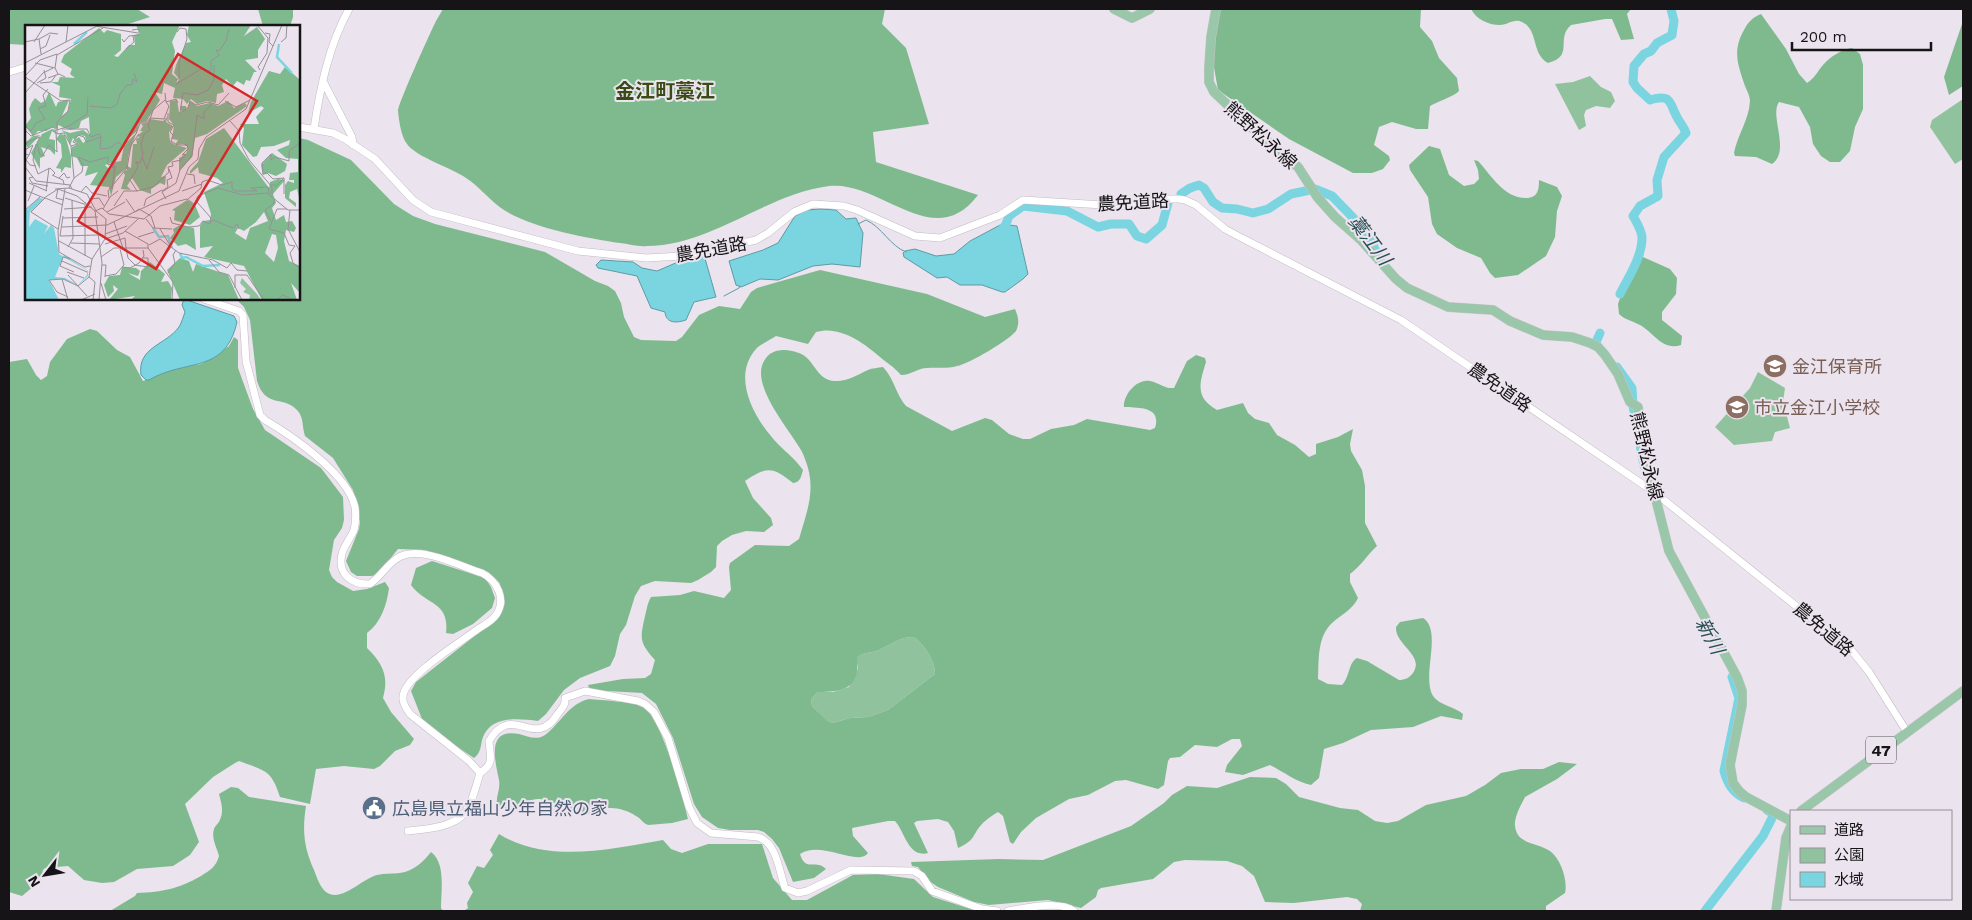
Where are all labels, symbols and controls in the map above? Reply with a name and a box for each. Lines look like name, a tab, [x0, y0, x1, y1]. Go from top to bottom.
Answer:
scale bar	[1792, 20, 1931, 52]
inset map	[25, 25, 300, 300]
text: 200 m	[1800, 28, 1847, 46]
district label: 金江町藁江	[615, 79, 715, 103]
street label: 熊野松永線	[1221, 97, 1301, 173]
street label: 農免道路	[1096, 190, 1170, 214]
water label: 藁江川	[1344, 210, 1398, 271]
street label: 農免道路	[674, 232, 748, 266]
school or university icon: 金江保育所	[1762, 353, 1788, 379]
place label: 金江保育所	[1792, 356, 1882, 377]
street label: 農免道路	[1464, 358, 1536, 416]
school or university icon: 市立金江小学校	[1724, 394, 1750, 420]
place label: 市立金江小学校	[1754, 397, 1880, 418]
street label: 熊野松永線	[1627, 410, 1667, 502]
street label: 農免道路	[1790, 598, 1858, 660]
water label: 新川	[1691, 614, 1730, 660]
road number: 47	[1866, 736, 1896, 764]
public building icon: 広島県立福山少年自然の家	[361, 795, 387, 821]
place label: 広島県立福山少年自然の家	[392, 798, 608, 819]
legend	[1790, 810, 1952, 900]
text: 道路	[1834, 821, 1864, 839]
text: 公園	[1834, 846, 1864, 864]
north arrow	[20, 850, 70, 900]
text: 水域	[1834, 871, 1864, 889]
text: N	[24, 873, 43, 890]

